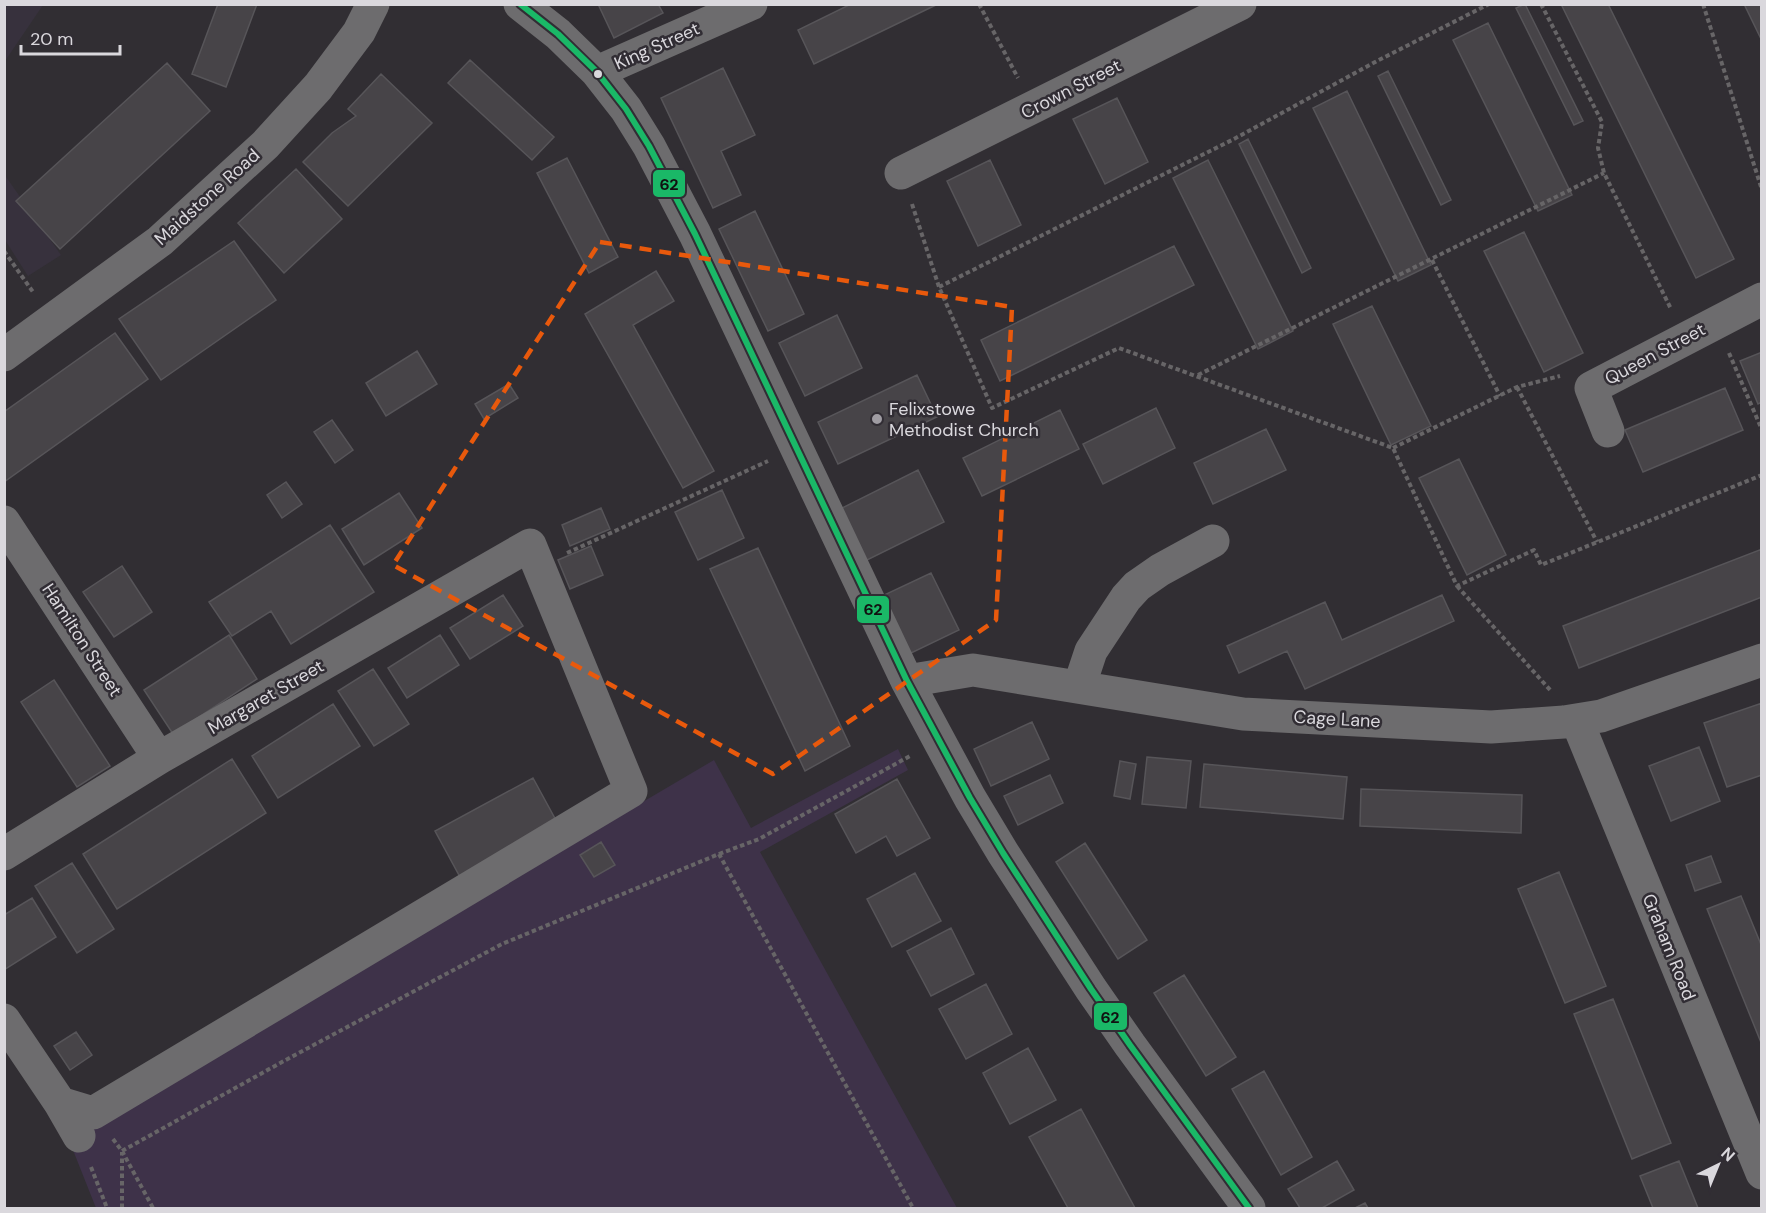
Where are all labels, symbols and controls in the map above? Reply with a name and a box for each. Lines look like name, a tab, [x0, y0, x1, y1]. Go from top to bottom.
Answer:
street label: King Street	[611, 17, 703, 75]
scale bar	[21, 18, 120, 56]
text: 20 m	[30, 27, 73, 51]
street label: Crown Street	[1017, 53, 1125, 125]
unlabelled marker	[592, 68, 604, 80]
street label: Maidstone Road	[149, 143, 265, 251]
line badge: 62	[652, 169, 686, 198]
text: 62	[659, 174, 679, 195]
street label: Queen Street	[1600, 317, 1710, 391]
place label: Felixstowe Methodist Church	[889, 397, 1039, 442]
marker: Felixstowe Methodist Church	[870, 412, 884, 426]
street label: Hamilton Street	[37, 579, 127, 701]
line badge: 62	[856, 595, 890, 624]
text: 62	[863, 599, 883, 620]
street label: Margaret Street	[204, 654, 328, 740]
street label: Cage Lane	[1293, 705, 1381, 733]
street label: Graham Road	[1637, 890, 1701, 1004]
line badge: 62	[1093, 1002, 1128, 1031]
text: 62	[1100, 1007, 1120, 1028]
north arrow	[1688, 1135, 1748, 1195]
text: N	[1716, 1143, 1739, 1166]

